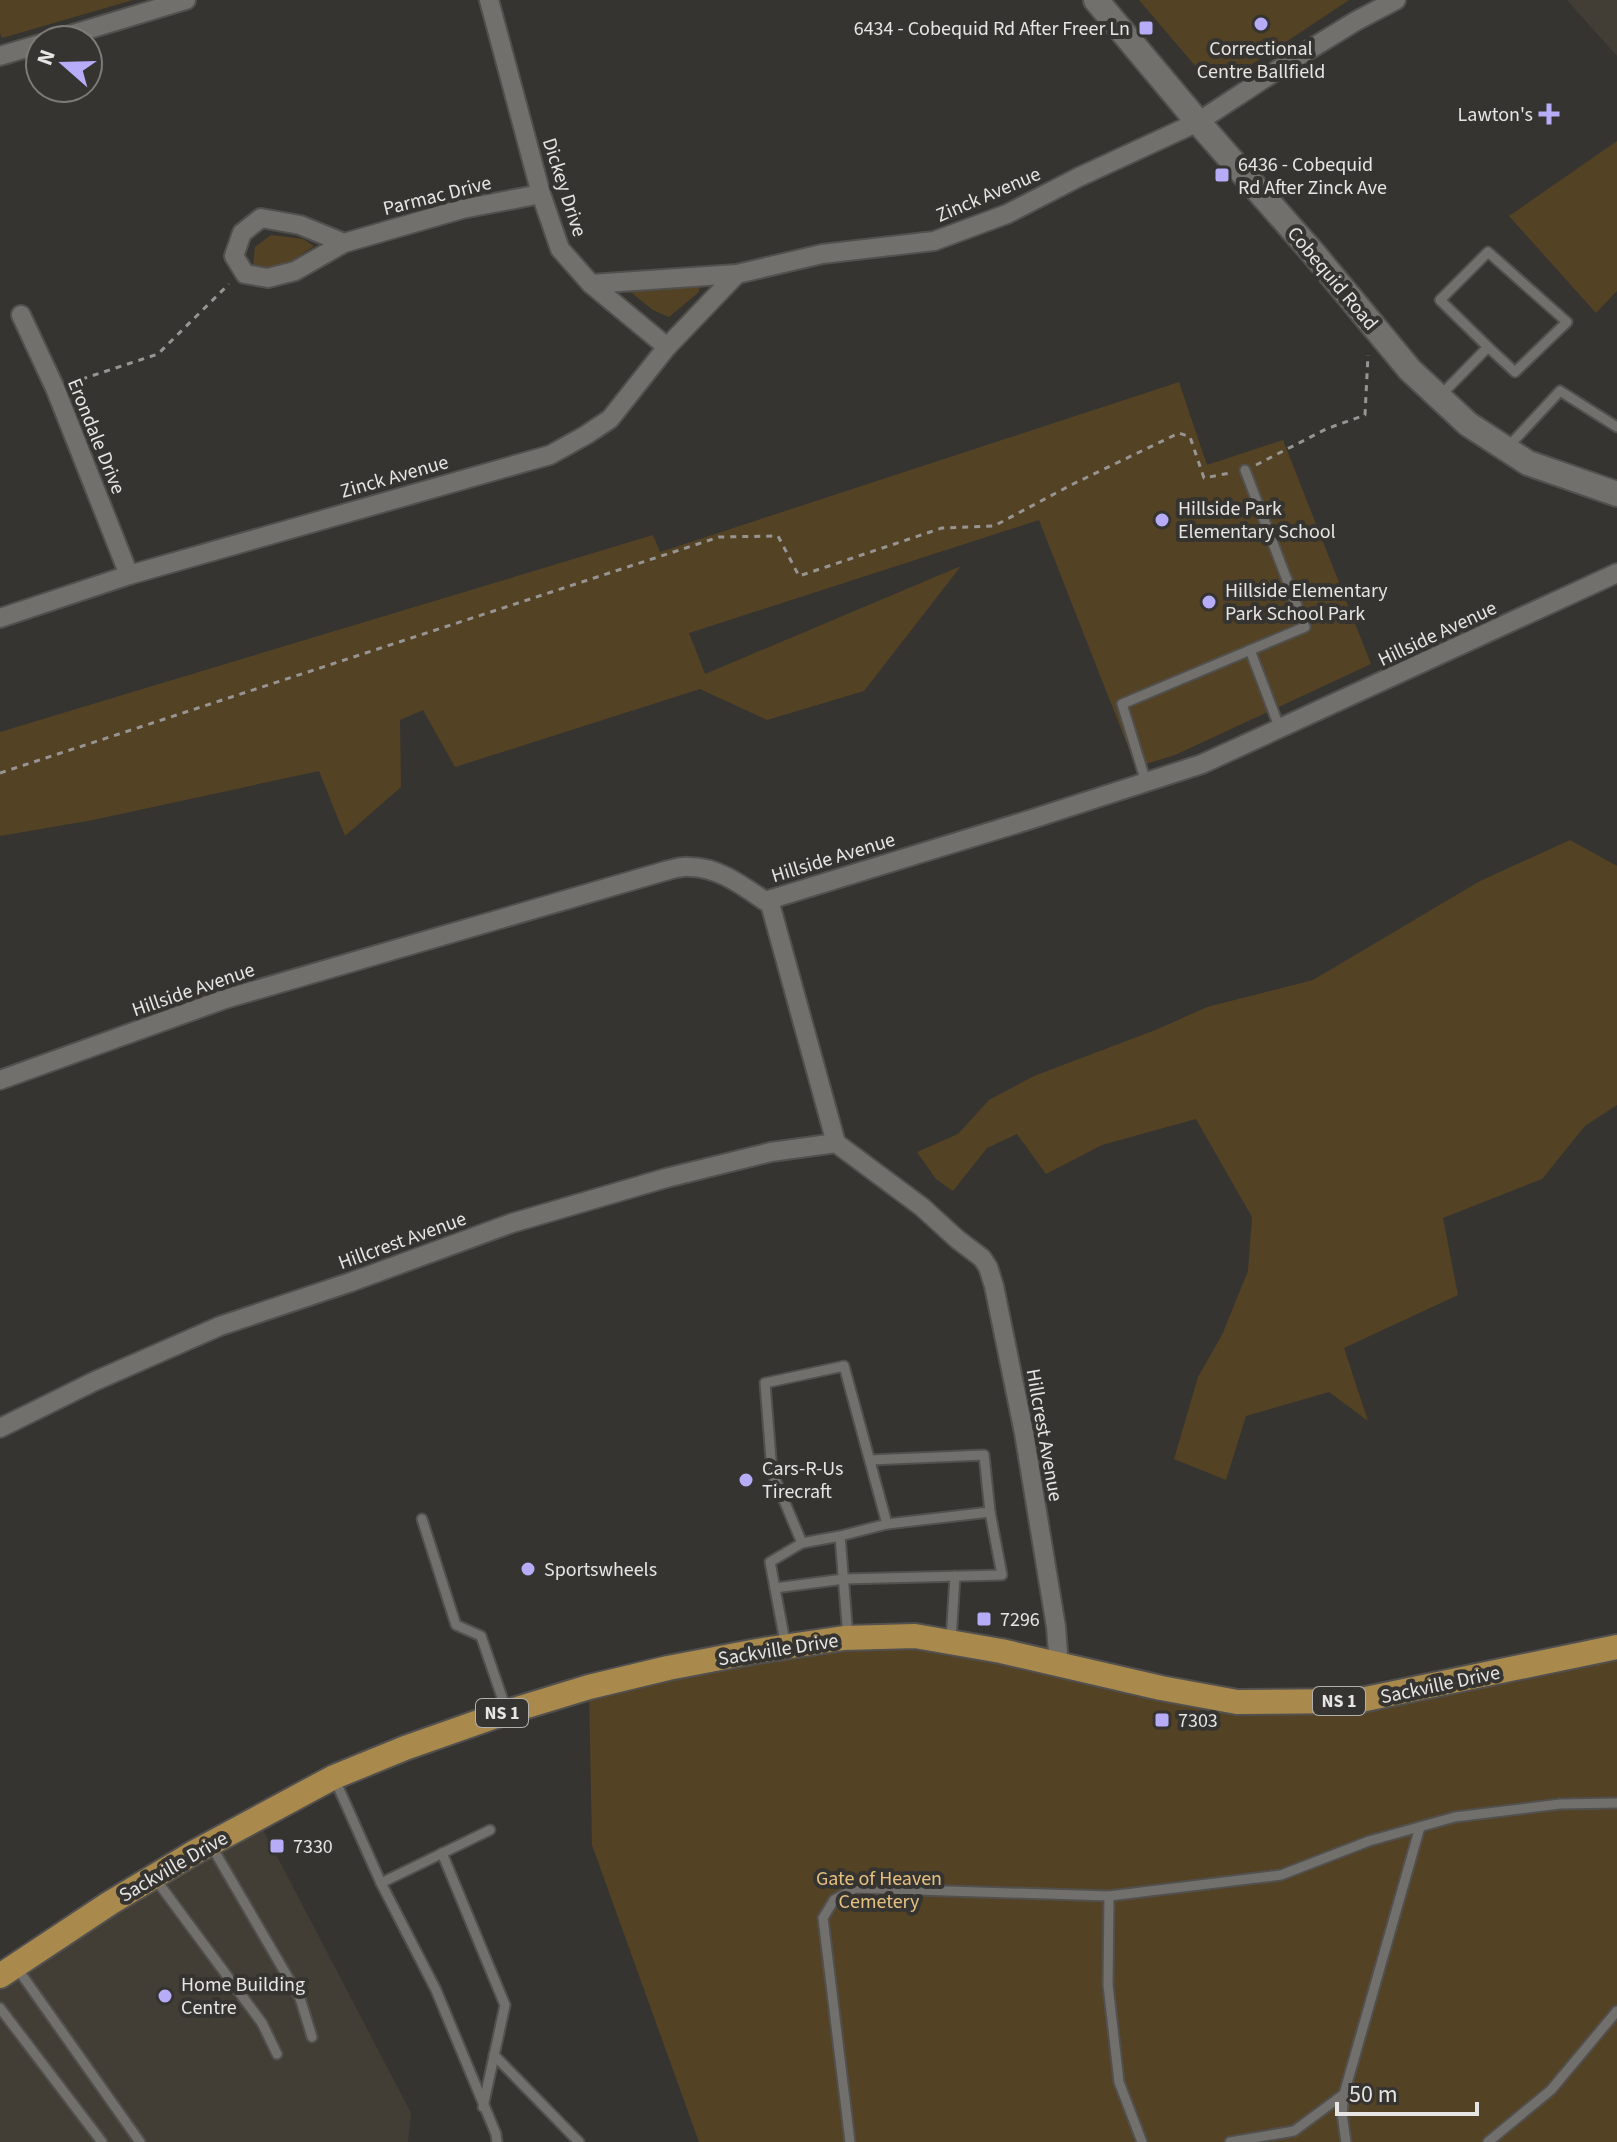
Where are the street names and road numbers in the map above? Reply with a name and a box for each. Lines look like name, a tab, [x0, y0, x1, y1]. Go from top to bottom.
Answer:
street label: Dickey Drive	[535, 134, 593, 240]
street label: Zinck Avenue	[932, 160, 1045, 230]
street label: Parmac Drive	[380, 169, 494, 223]
street label: Cobequid Road	[1280, 221, 1384, 337]
street label: Erondale Drive	[60, 374, 132, 499]
street label: Zinck Avenue	[337, 448, 452, 506]
street label: Hillside Avenue	[1373, 594, 1501, 674]
street label: Hillside Avenue	[768, 826, 899, 890]
street label: Hillside Avenue	[128, 956, 259, 1024]
street label: Hillcrest Avenue	[334, 1205, 470, 1277]
street label: Hillcrest Avenue	[1019, 1367, 1069, 1504]
street label: Sackville Drive	[716, 1627, 840, 1673]
street label: Sackville Drive	[1378, 1659, 1503, 1711]
road number: NS 1	[1313, 1687, 1365, 1715]
road number: NS 1	[476, 1699, 528, 1727]
street label: Sackville Drive	[114, 1824, 233, 1909]

